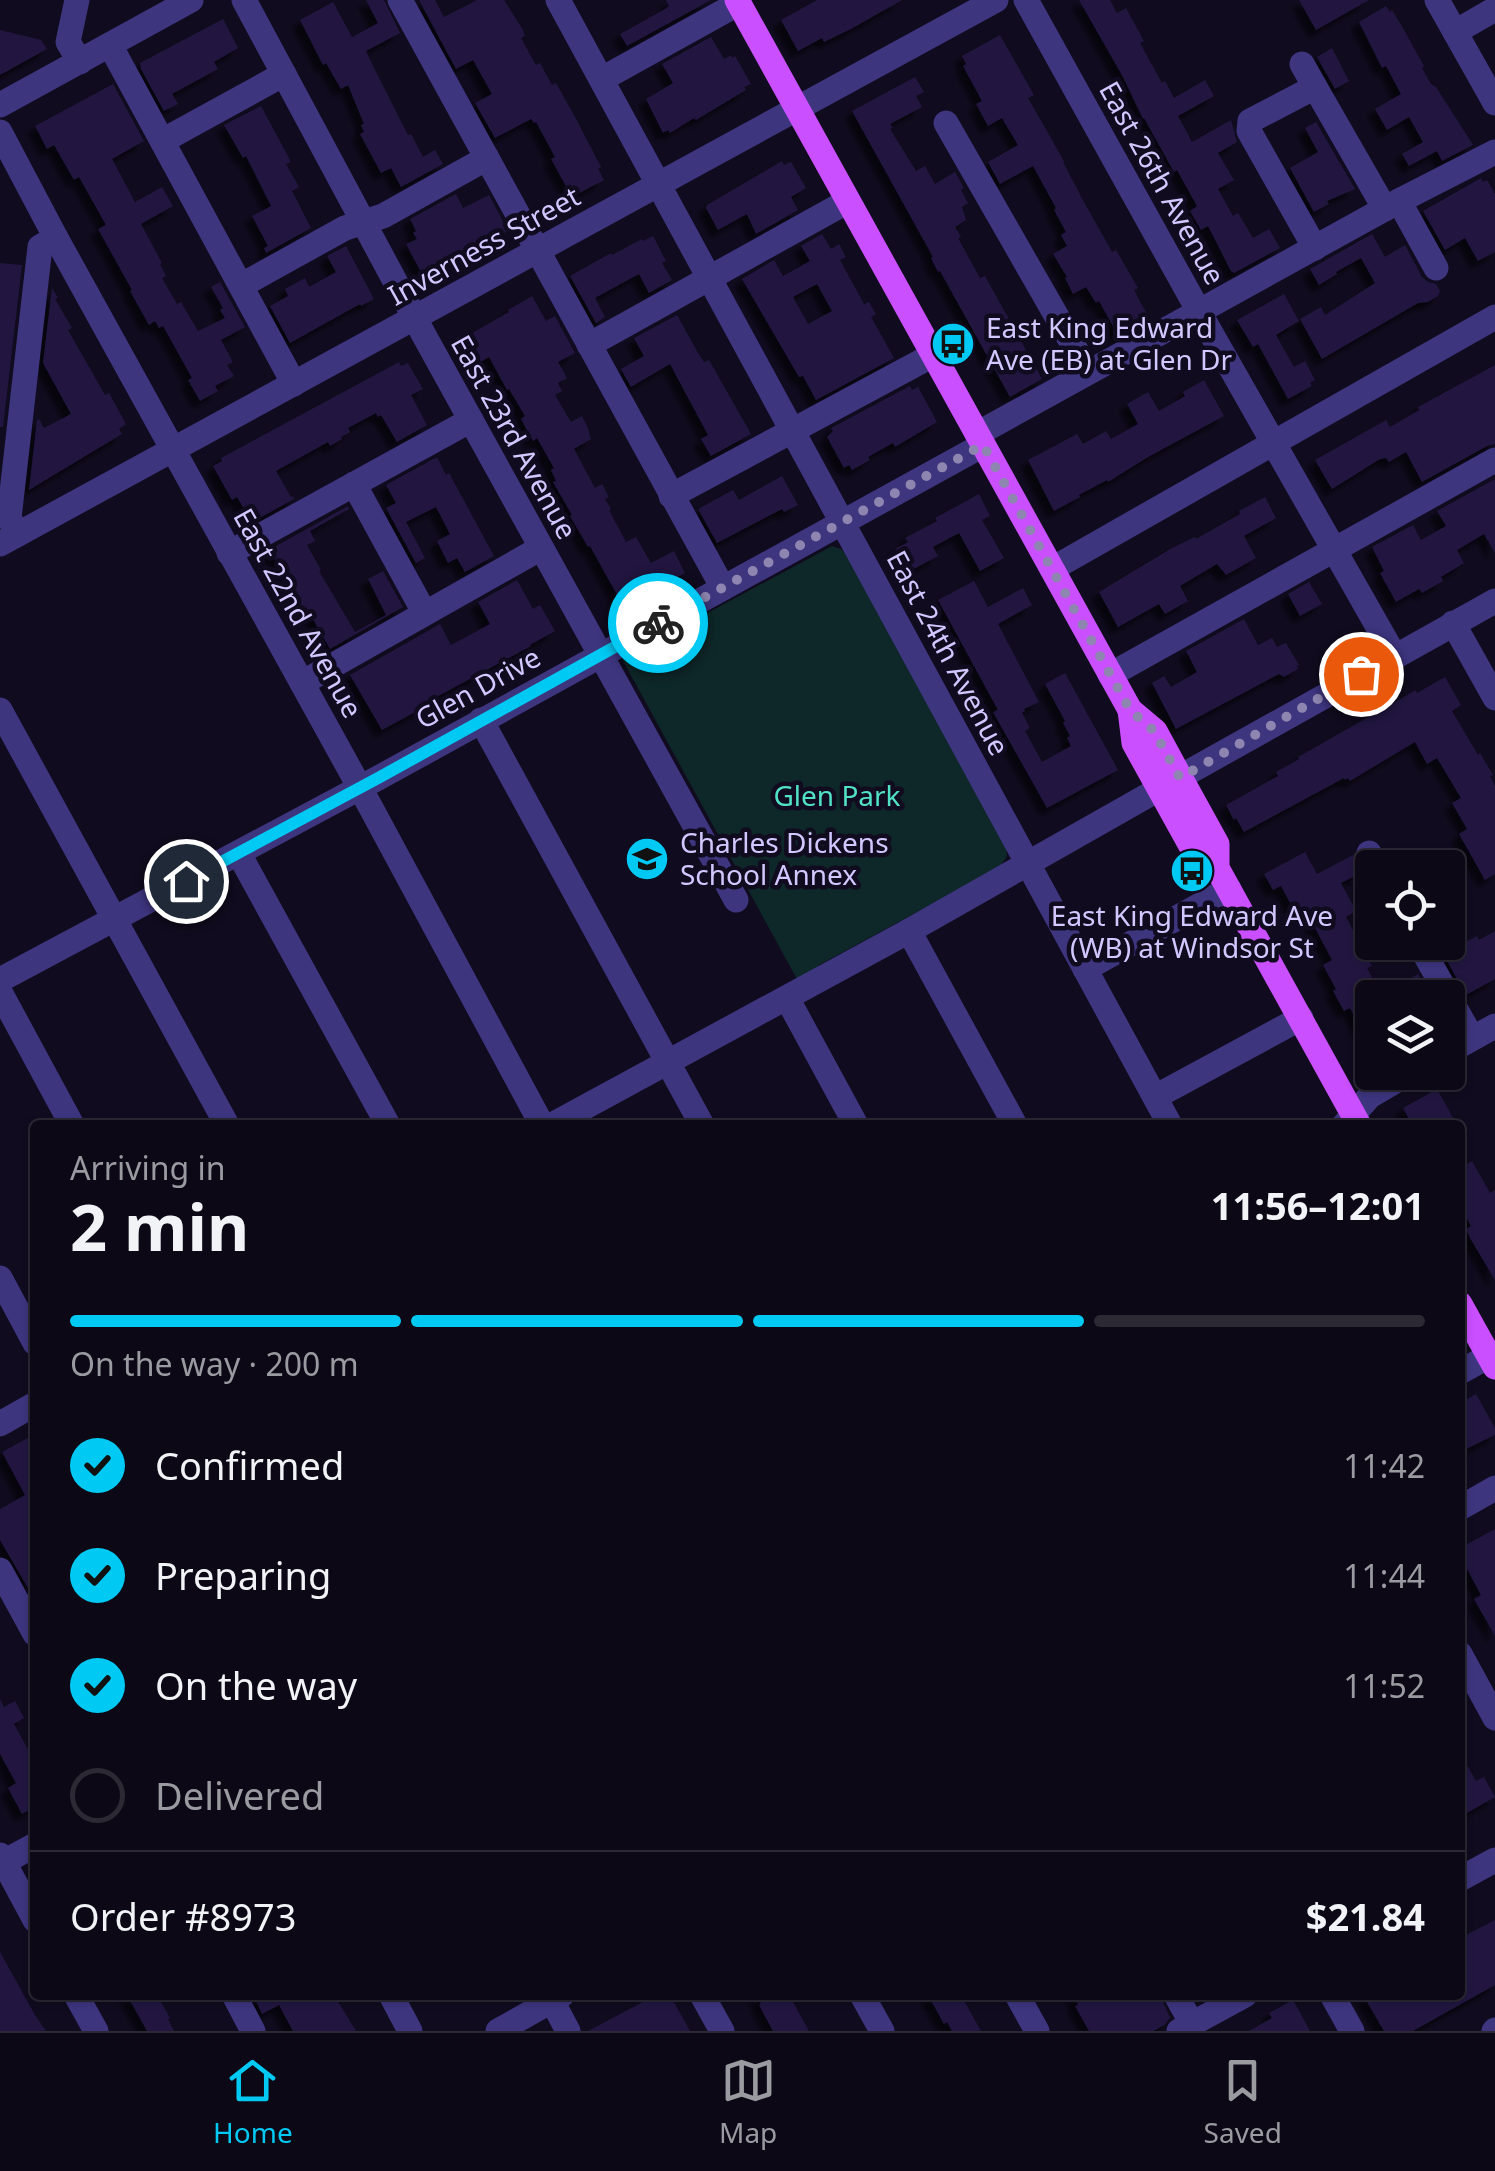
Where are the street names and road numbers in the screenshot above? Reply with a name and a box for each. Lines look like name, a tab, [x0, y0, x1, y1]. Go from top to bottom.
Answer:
street label: East 26th Avenue	[1091, 74, 1235, 291]
street label: Inverness Street	[381, 177, 586, 314]
street label: East 23rd Avenue	[443, 328, 587, 545]
street label: East 22nd Avenue	[225, 501, 372, 724]
street label: East 24th Avenue	[879, 543, 1019, 762]
street label: Glen Drive	[408, 637, 547, 737]

